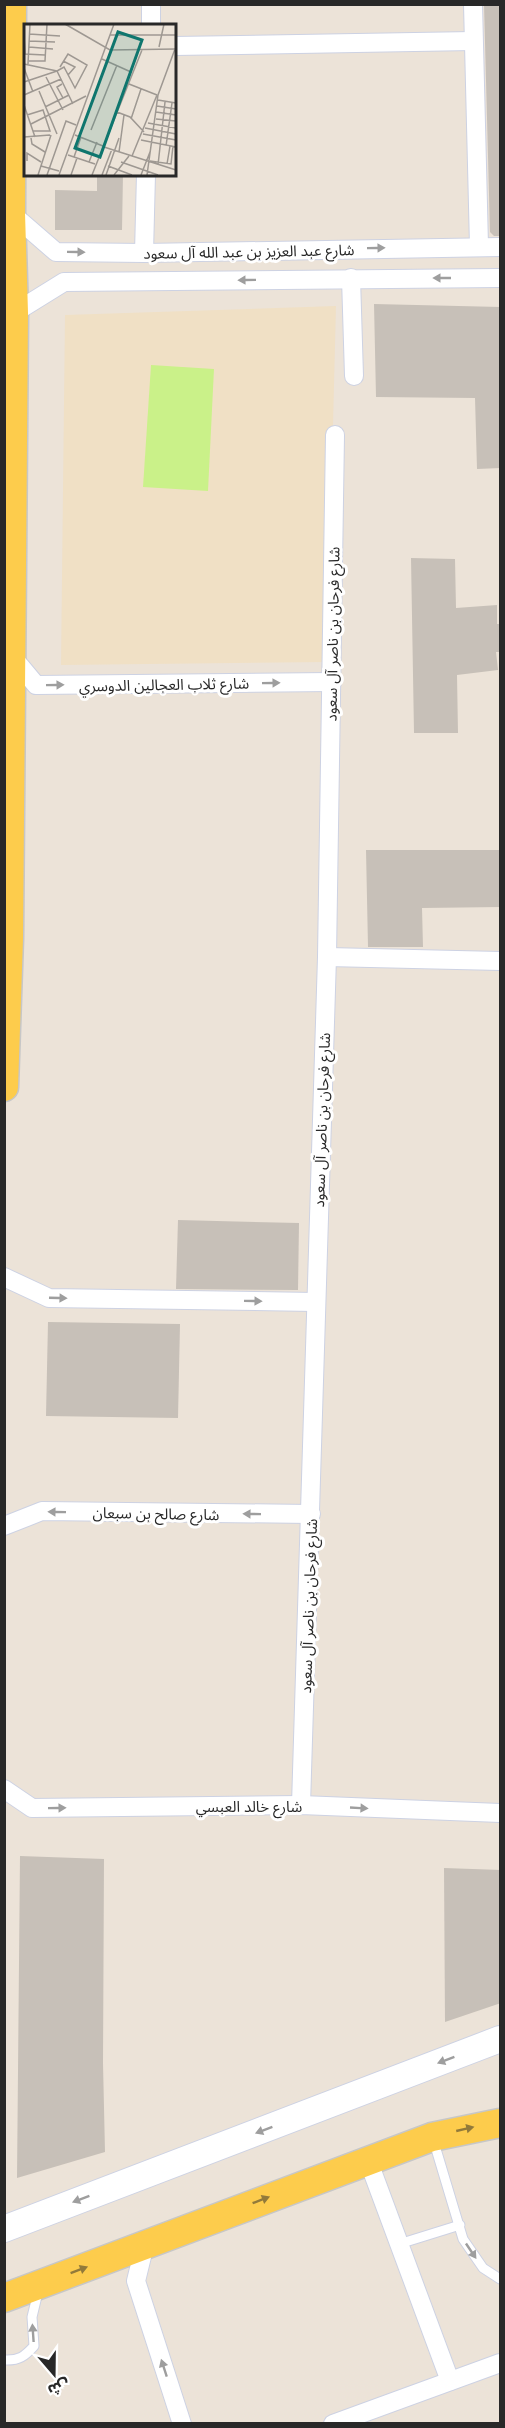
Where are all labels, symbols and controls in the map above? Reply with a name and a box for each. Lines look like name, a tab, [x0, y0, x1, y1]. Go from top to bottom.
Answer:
inset map	[24, 24, 176, 176]
street label: شارع عبد العزيز بن عبد الله آل سعود	[143, 239, 355, 266]
one-way arrow	[366, 244, 385, 253]
one-way arrow	[66, 247, 85, 257]
one-way arrow	[433, 273, 452, 283]
one-way arrow	[238, 275, 257, 284]
street label: شارع فرحان بن ناصر آل سعود	[320, 546, 347, 722]
street label: شارع ثلاب العجالين الدوسري	[79, 673, 250, 698]
one-way arrow	[262, 678, 281, 688]
one-way arrow	[46, 680, 65, 690]
street label: شارع فرحان بن ناصر آل سعود	[308, 1032, 337, 1208]
one-way arrow	[49, 1293, 68, 1302]
one-way arrow	[244, 1296, 263, 1306]
street label: شارع صالح بن سبعان	[92, 1502, 220, 1527]
one-way arrow	[48, 1507, 67, 1517]
one-way arrow	[243, 1509, 262, 1519]
street label: شارع فرحان بن ناصر آل سعود	[295, 1518, 324, 1694]
street label: شارع خالد العبسي	[196, 1796, 302, 1819]
one-way arrow	[47, 1803, 66, 1813]
one-way arrow	[350, 1803, 369, 1812]
one-way arrow	[437, 2056, 455, 2065]
one-way arrow	[455, 2124, 474, 2134]
one-way arrow	[254, 2125, 272, 2135]
one-way arrow	[72, 2194, 90, 2204]
one-way arrow	[252, 2195, 270, 2205]
one-way arrow	[466, 2243, 477, 2259]
one-way arrow	[70, 2264, 88, 2274]
one-way arrow	[29, 2323, 38, 2342]
north arrow	[24, 2344, 84, 2404]
one-way arrow	[159, 2359, 168, 2377]
text: ش	[45, 2374, 73, 2402]

